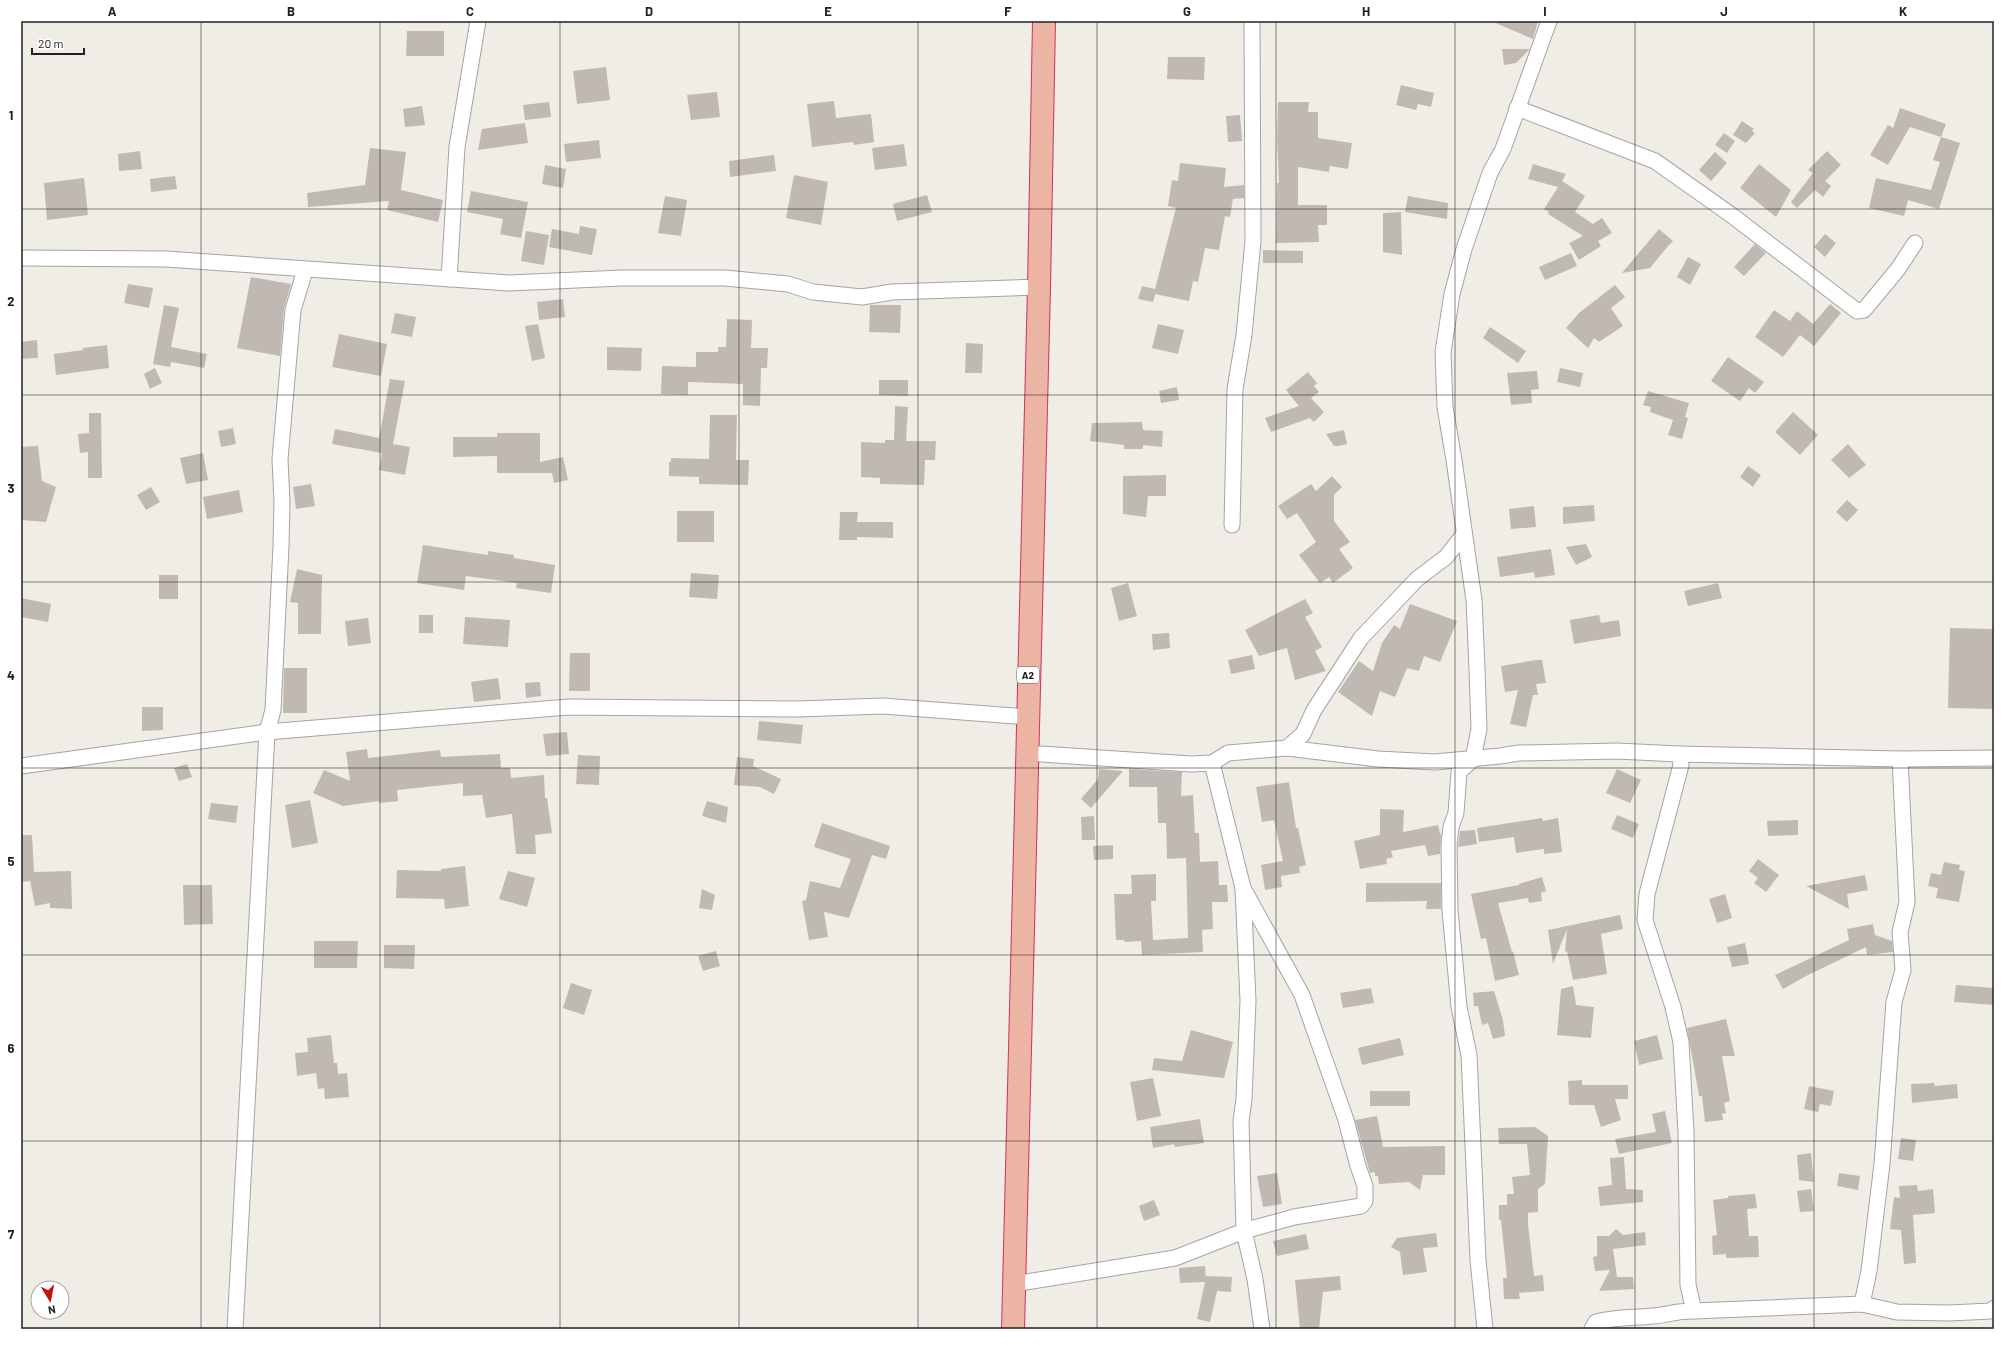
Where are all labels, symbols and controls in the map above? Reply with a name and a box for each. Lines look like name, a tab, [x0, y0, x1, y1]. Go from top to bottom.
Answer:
text: A	[108, 3, 117, 19]
text: B	[287, 3, 295, 19]
text: C	[466, 3, 474, 19]
text: D	[645, 3, 653, 19]
text: E	[824, 3, 832, 19]
text: F	[1004, 3, 1012, 19]
text: G	[1183, 3, 1191, 19]
text: H	[1362, 3, 1370, 19]
text: I	[1543, 3, 1547, 19]
text: J	[1720, 3, 1728, 19]
text: K	[1899, 3, 1907, 19]
scale bar	[32, 30, 84, 56]
text: 20 m	[38, 36, 64, 50]
text: 1	[9, 107, 13, 123]
text: 2	[7, 293, 15, 309]
text: 3	[7, 480, 15, 496]
text: 4	[7, 667, 15, 683]
road number: A2	[1017, 667, 1039, 683]
text: 5	[7, 853, 15, 869]
text: 6	[8, 1040, 15, 1056]
text: 7	[8, 1226, 15, 1242]
north arrow	[30, 1280, 70, 1320]
text: N	[47, 1303, 57, 1317]

